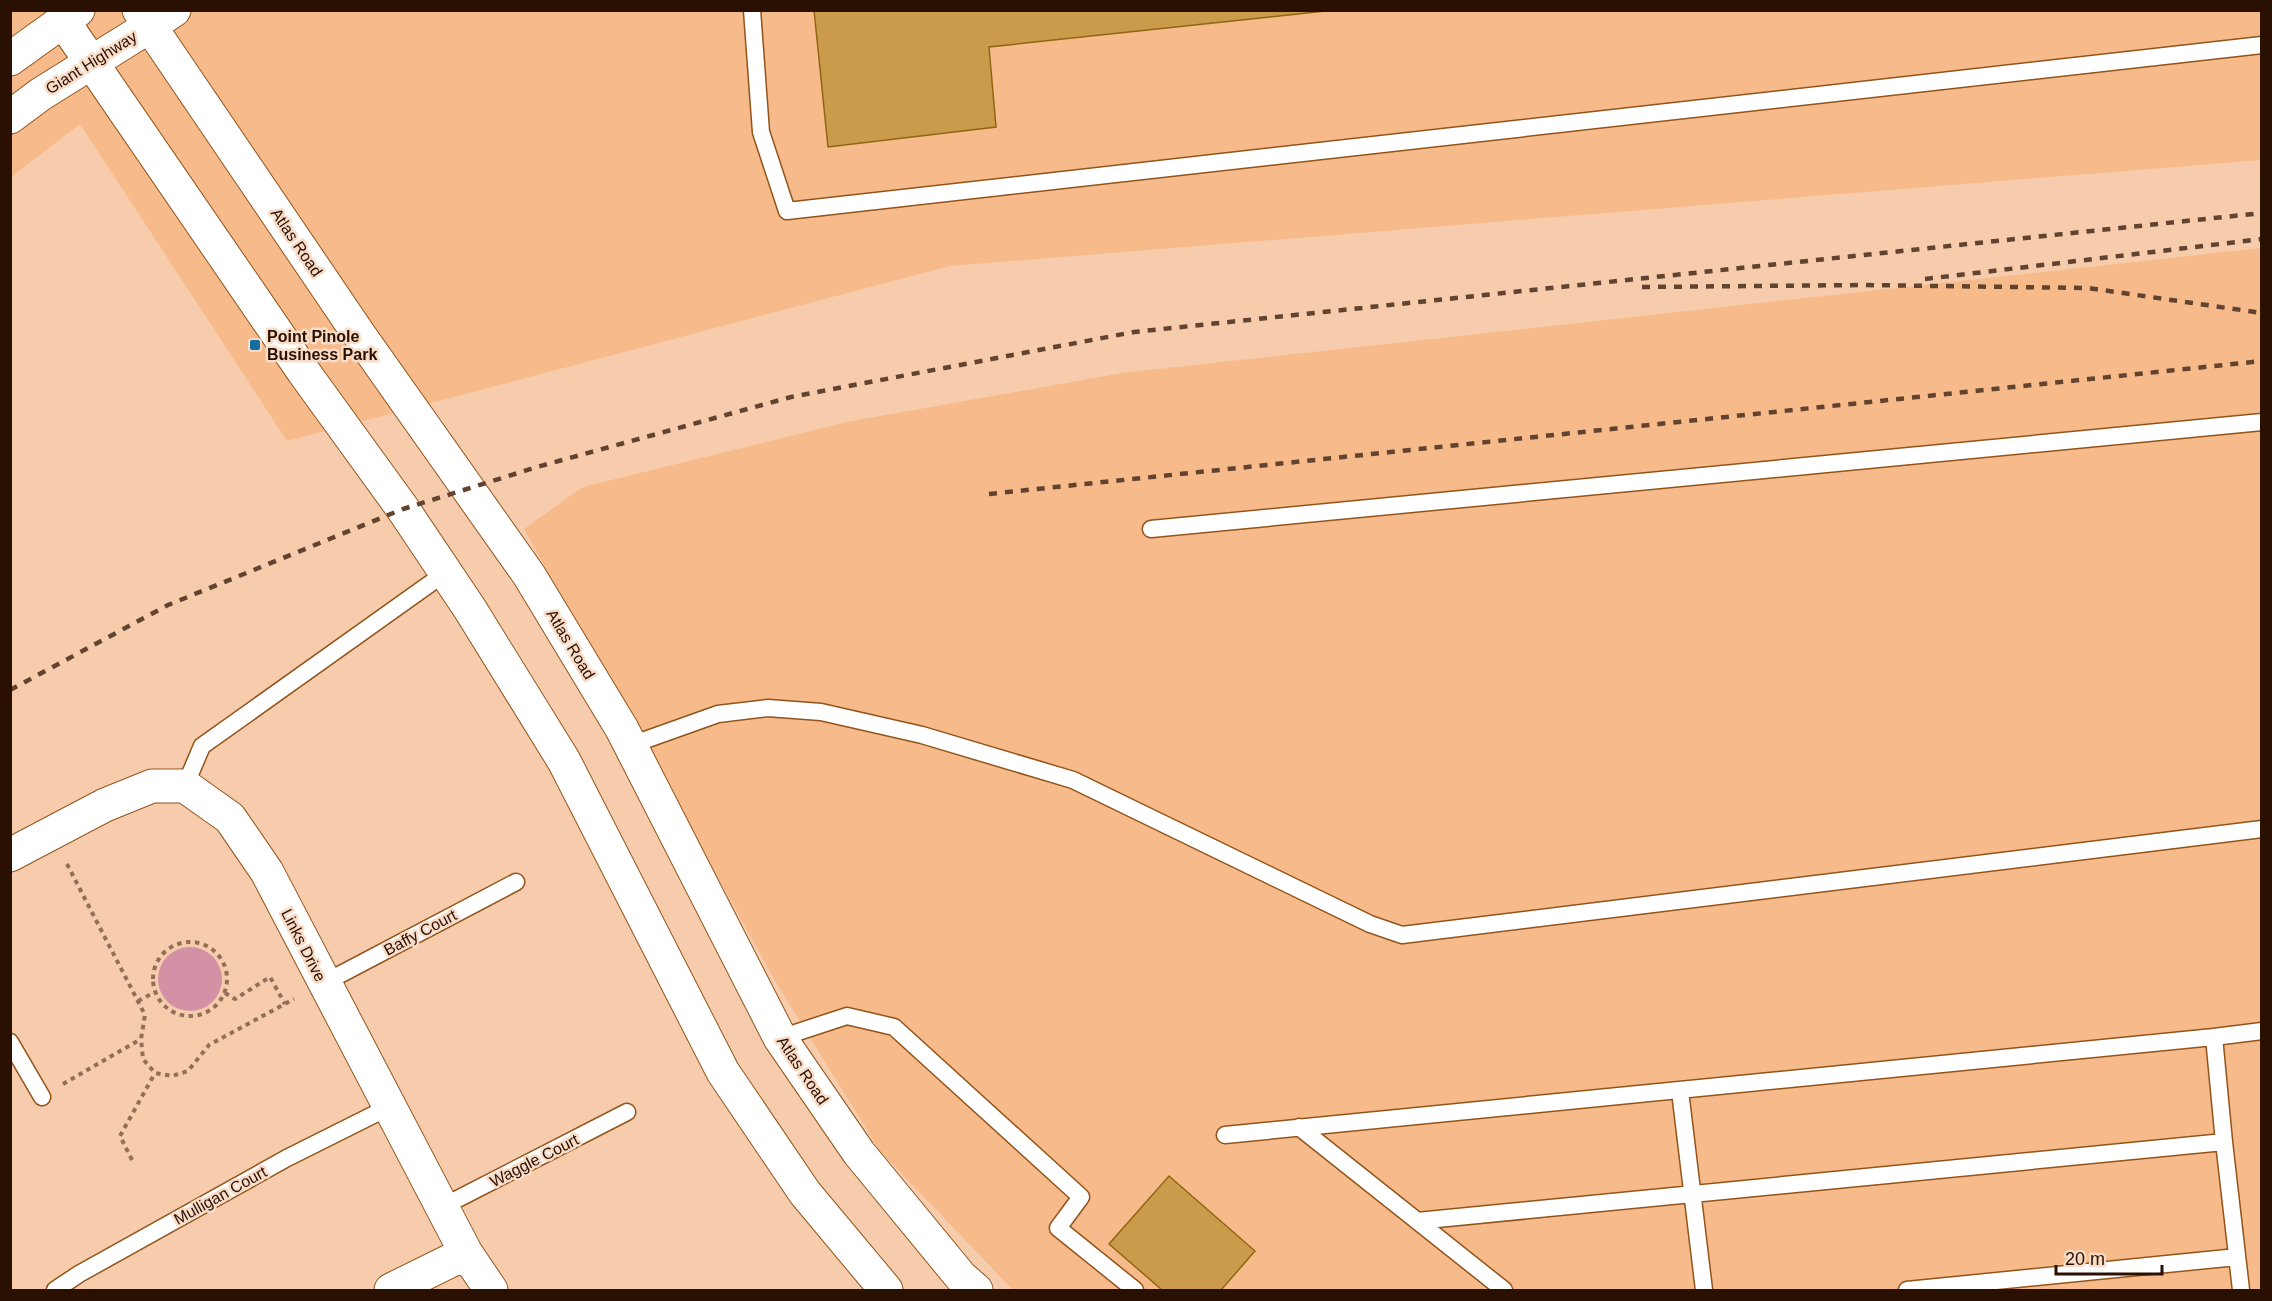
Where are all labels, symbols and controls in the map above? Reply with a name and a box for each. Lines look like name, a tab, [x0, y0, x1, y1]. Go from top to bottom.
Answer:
street label: Giant Highway	[43, 28, 140, 97]
street label: Atlas Road	[268, 205, 326, 279]
place label: Point Pinole Business Park	[267, 328, 377, 363]
marker: Point Pinole Business Park	[248, 338, 262, 352]
street label: Atlas Road	[543, 606, 598, 682]
street label: Links Drive	[278, 906, 329, 984]
street label: Baffy Court	[381, 906, 460, 959]
street label: Atlas Road	[774, 1033, 832, 1107]
street label: Waggle Court	[487, 1131, 582, 1190]
street label: Mulligan Court	[171, 1163, 270, 1228]
scale bar	[2056, 1238, 2162, 1276]
text: 20 m	[2065, 1249, 2105, 1269]

